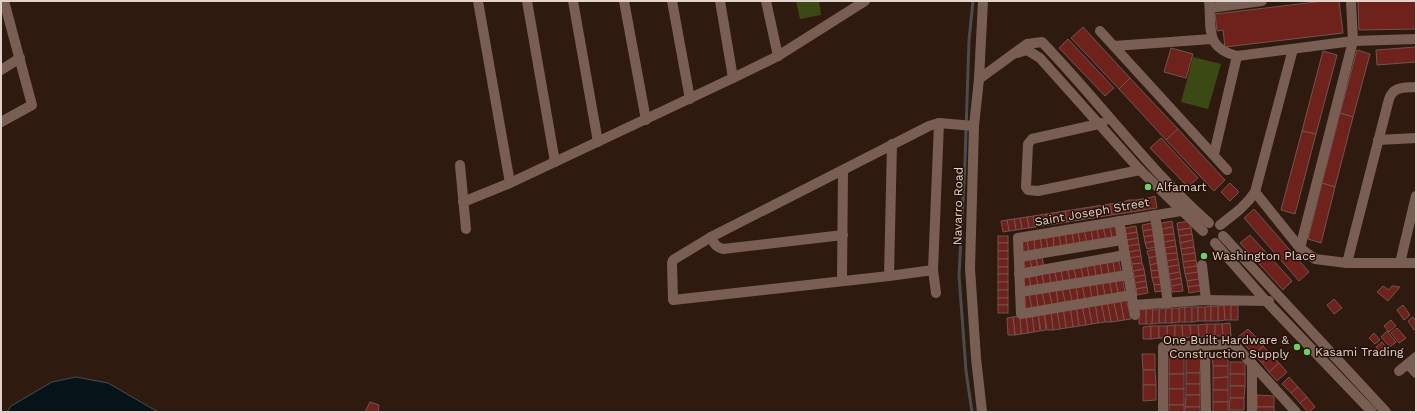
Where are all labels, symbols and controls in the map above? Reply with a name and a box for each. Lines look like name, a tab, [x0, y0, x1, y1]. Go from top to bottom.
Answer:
street label: Navarro Road	[950, 167, 966, 245]
place label: Alfamart	[1156, 180, 1207, 194]
marker: Alfamart	[1143, 182, 1153, 192]
street label: Saint Joseph Street	[1034, 195, 1150, 229]
place label: Washington Place	[1212, 249, 1316, 263]
marker: Washington Place	[1199, 251, 1209, 261]
place label: One Built Hardware & Construction Supply	[1163, 333, 1290, 361]
marker: One Built Hardware & Construction Supply	[1292, 342, 1302, 352]
place label: Kasami Trading	[1315, 345, 1404, 359]
marker: Kasami Trading	[1302, 347, 1312, 357]

